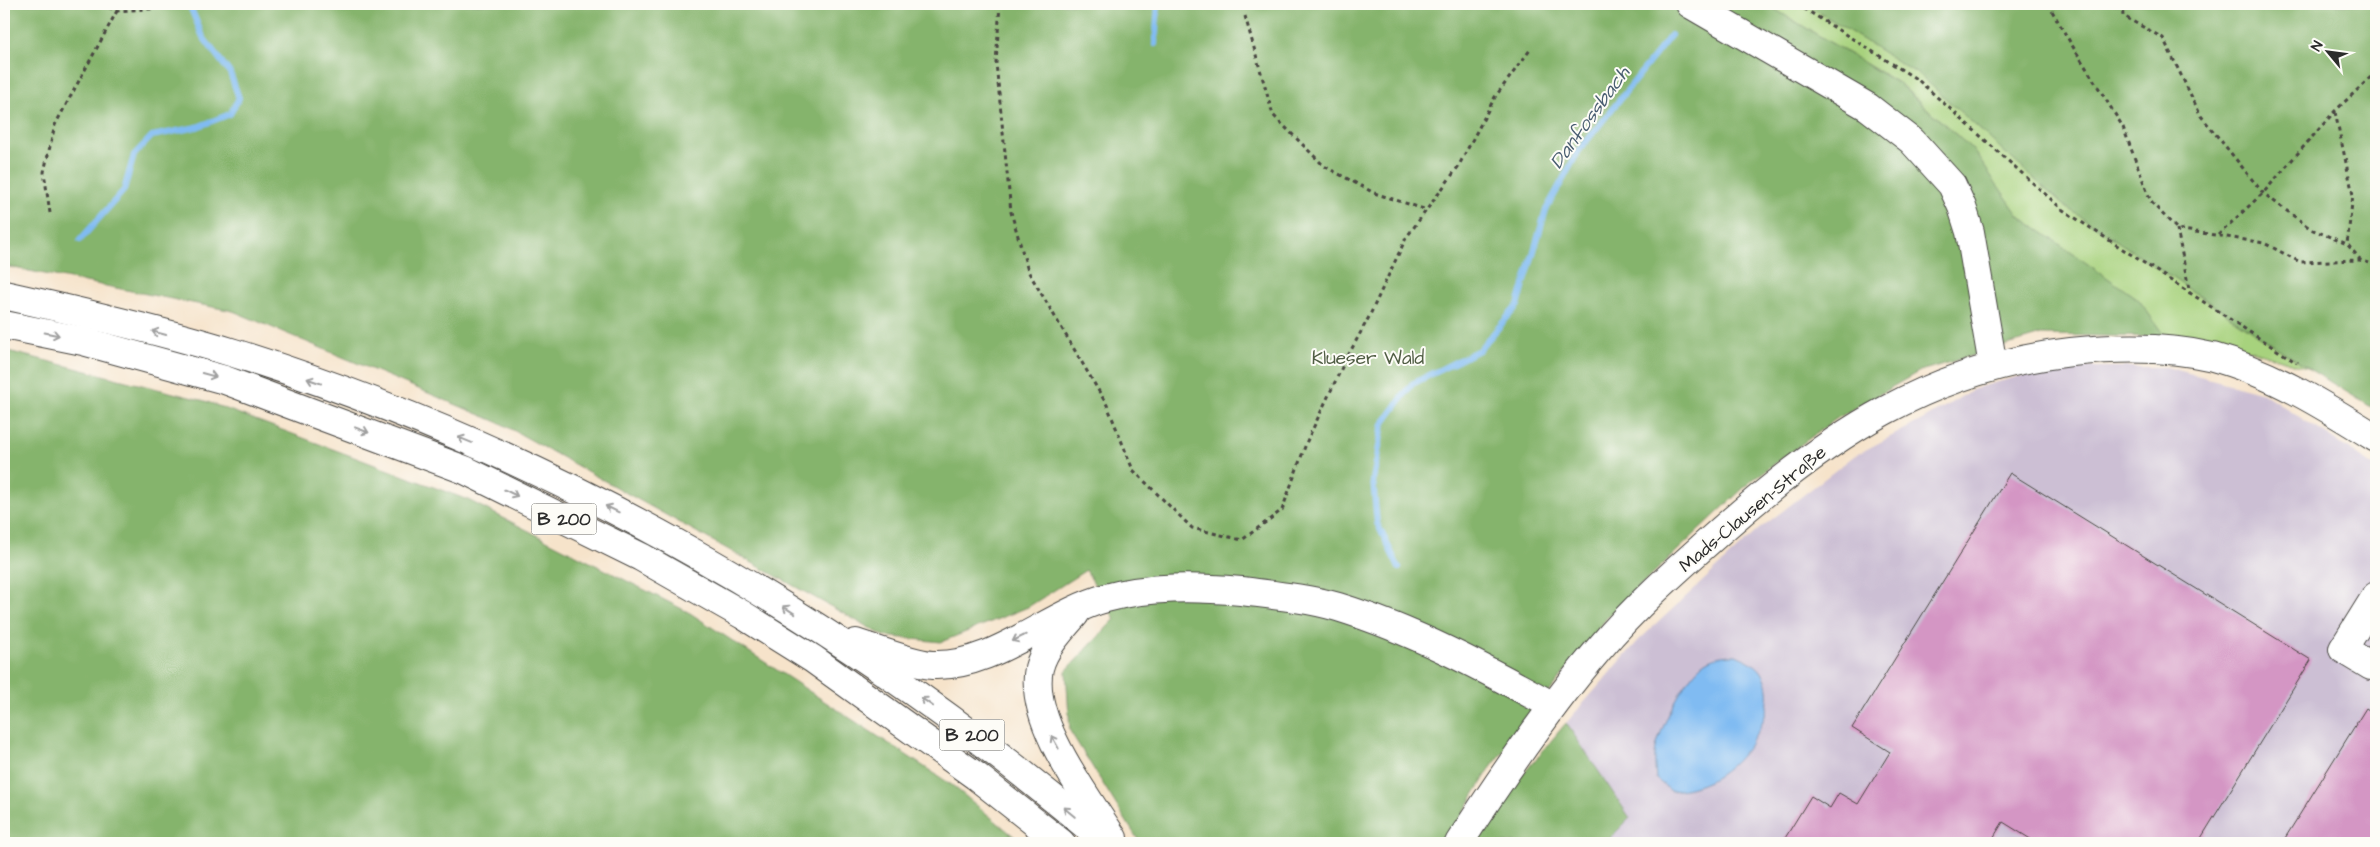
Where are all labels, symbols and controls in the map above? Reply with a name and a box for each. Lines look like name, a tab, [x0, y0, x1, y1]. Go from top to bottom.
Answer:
north arrow	[2302, 28, 2352, 78]
text: N	[2307, 37, 2328, 55]
water label: Danfossbach	[1543, 60, 1637, 174]
one-way arrow	[152, 327, 168, 337]
one-way arrow	[43, 330, 59, 340]
park label: Klueser Wald	[1312, 345, 1425, 372]
one-way arrow	[200, 371, 216, 381]
one-way arrow	[307, 376, 323, 385]
one-way arrow	[354, 426, 369, 435]
one-way arrow	[458, 435, 474, 444]
street label: Mads-Clausen-Straße	[1673, 439, 1833, 579]
one-way arrow	[504, 488, 519, 498]
road number: B 200	[532, 504, 596, 534]
one-way arrow	[605, 504, 620, 514]
one-way arrow	[782, 605, 796, 615]
one-way arrow	[1012, 633, 1027, 643]
one-way arrow	[920, 697, 934, 707]
road number: B 200	[940, 720, 1004, 750]
one-way arrow	[1049, 735, 1059, 750]
one-way arrow	[1063, 806, 1076, 817]

